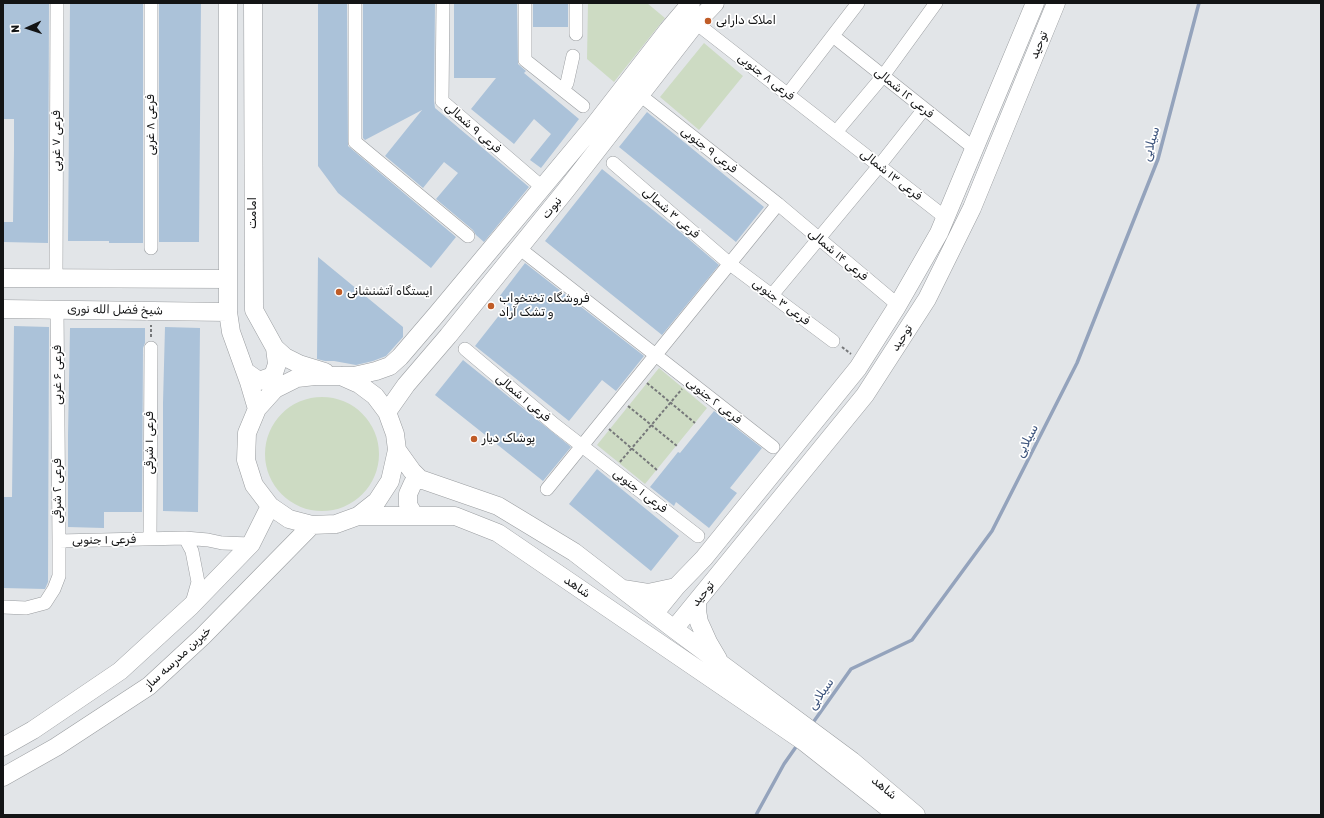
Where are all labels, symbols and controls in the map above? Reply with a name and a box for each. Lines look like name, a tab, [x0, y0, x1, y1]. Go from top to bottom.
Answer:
north arrow	[8, 8, 48, 48]
place label: املاک دارابی	[716, 14, 776, 28]
marker: املاک دارابی	[703, 16, 713, 26]
text: N	[9, 24, 22, 33]
street label: توحید	[1027, 29, 1051, 61]
street label: فرعی ۸ جنوبی	[735, 50, 797, 104]
street label: فرعی ۱۲ شمالی	[871, 65, 937, 121]
street label: فرعی ۸ غربی	[144, 94, 158, 156]
street label: فرعی ۹ شمالی	[442, 100, 504, 156]
street label: فرعی ۷ غربی	[50, 110, 64, 172]
street label: فرعی ۹ جنوبی	[678, 124, 740, 176]
water label: سیلابی	[1139, 125, 1163, 163]
street label: فرعی ۱۳ شمالی	[857, 146, 925, 204]
street label: فرعی ۳ شمالی	[640, 184, 702, 242]
street label: نبوت	[539, 194, 565, 222]
street label: امامت	[246, 197, 260, 229]
street label: فرعی ۱۴ شمالی	[805, 226, 871, 284]
street label: فرعی ۳ جنوبی	[749, 276, 813, 328]
place label: ایستگاه آتشنشانی	[347, 285, 433, 299]
marker: ایستگاه آتشنشانی	[334, 287, 344, 297]
place label: فروشگاه تختخواب و تشک آراد	[499, 292, 589, 320]
marker: فروشگاه تختخواب و تشک آراد	[486, 301, 496, 311]
street label: شیخ فضل الله نوری	[67, 302, 163, 318]
street label: توحید	[888, 322, 916, 354]
street label: فرعی ۶ غربی	[51, 345, 65, 405]
street label: فرعی ۱ شمالی	[493, 371, 553, 425]
street label: فرعی ۲ جنوبی	[683, 375, 745, 427]
street label: فرعی ۱ شرقی	[143, 411, 157, 475]
water label: سیلابی	[1012, 422, 1042, 460]
place label: پوشاک دیار	[482, 432, 535, 446]
marker: پوشاک دیار	[469, 434, 479, 444]
street label: فرعی ۲ شرقی	[51, 458, 65, 524]
street label: فرعی ۱ جنوبی	[610, 466, 670, 516]
street label: فرعی ۱ جنوبی	[72, 532, 136, 548]
street label: شاهد	[561, 573, 593, 601]
street label: توحید	[688, 578, 718, 610]
street label: خیرین مدرسه ساز	[142, 623, 214, 693]
water label: سیلابی	[804, 675, 838, 713]
street label: شاهد	[868, 773, 900, 803]

